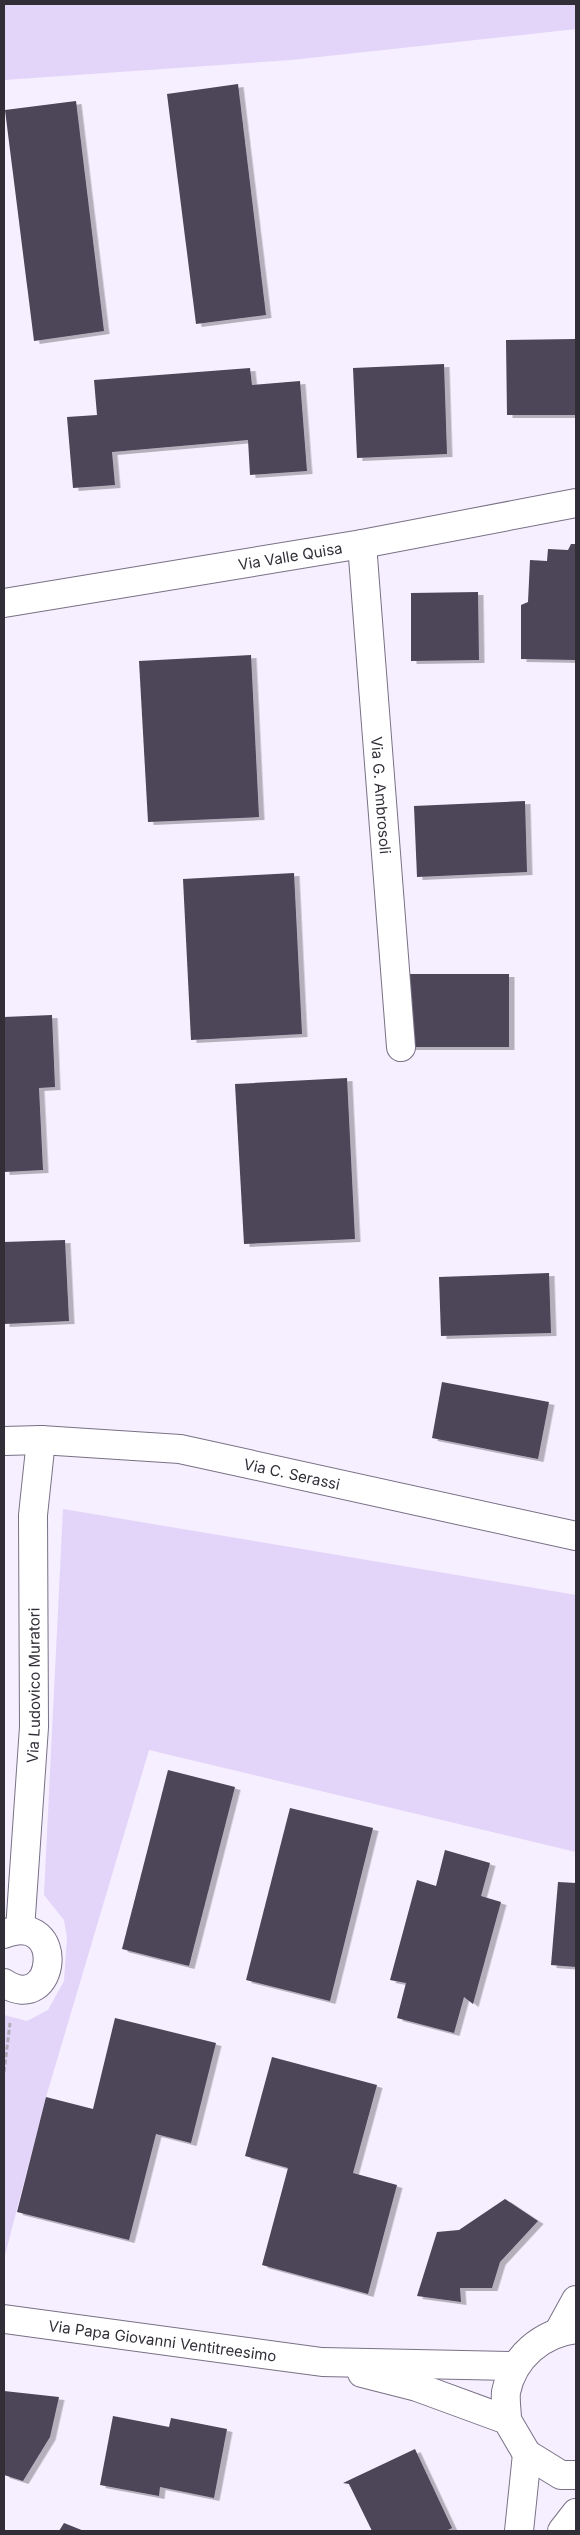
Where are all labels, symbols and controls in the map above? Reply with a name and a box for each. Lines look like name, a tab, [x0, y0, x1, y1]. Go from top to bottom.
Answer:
street label: Via Valle Quisa	[237, 538, 344, 574]
street label: Via G. Ambrosoli	[367, 736, 396, 855]
street label: Via C. Serassi	[242, 1454, 342, 1493]
street label: Via Ludovico Muratori	[22, 1608, 44, 1764]
street label: Via Papa Giovanni Ventitreesimo	[47, 2316, 278, 2365]

